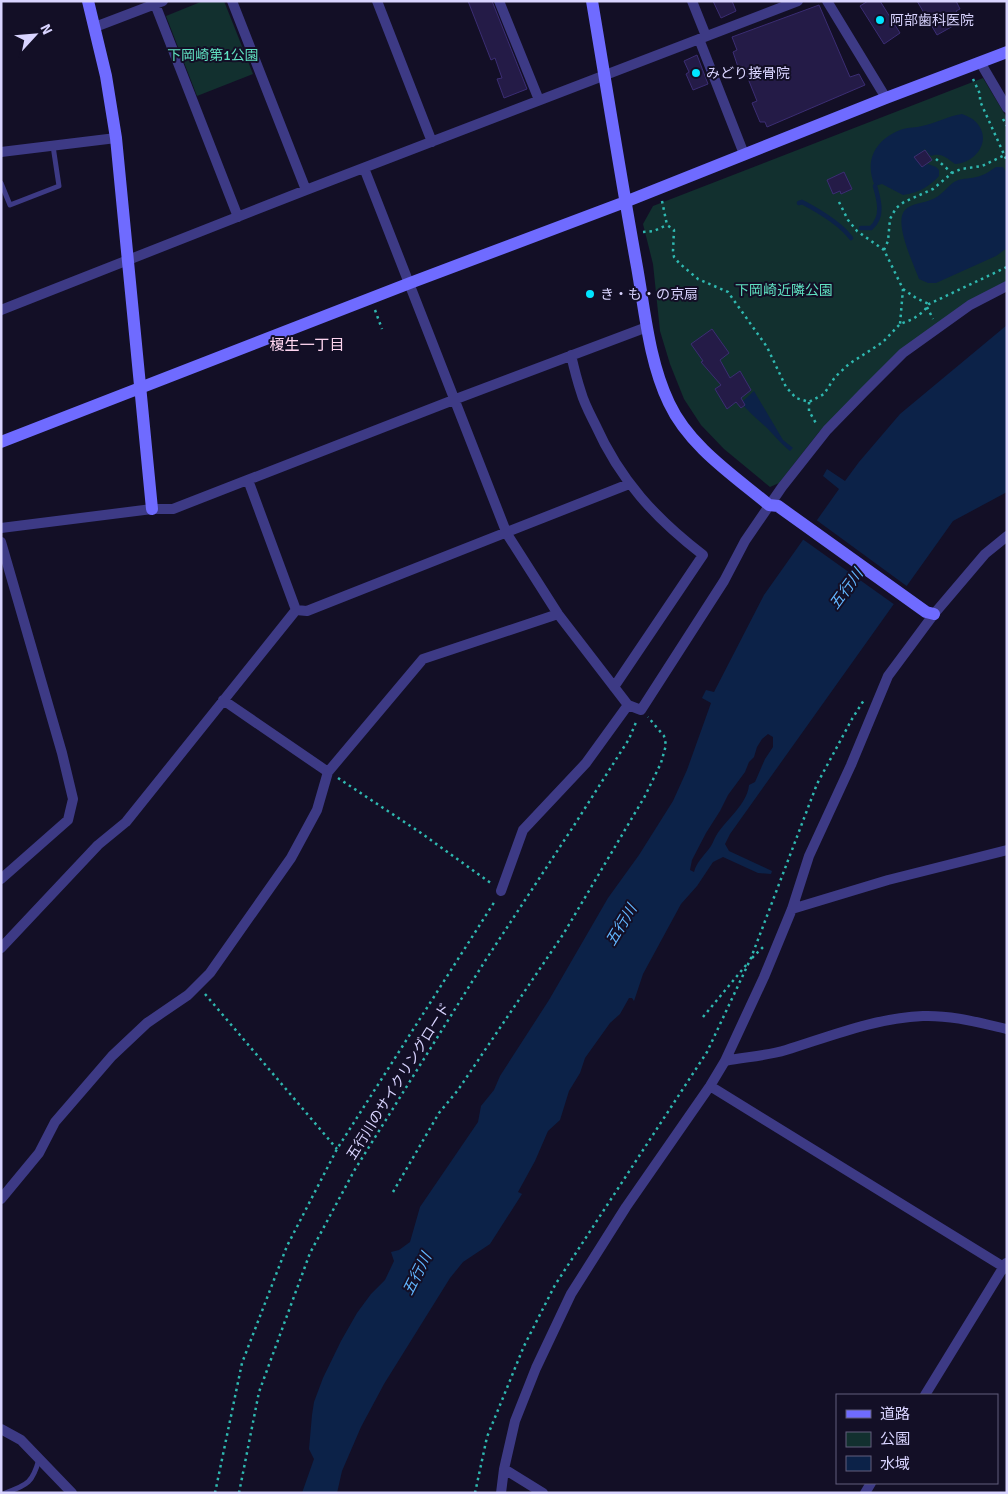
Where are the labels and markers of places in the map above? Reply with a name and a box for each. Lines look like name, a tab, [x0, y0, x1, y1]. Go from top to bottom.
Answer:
place label: 阿部歯科医院	[890, 12, 974, 29]
marker: 阿部歯科医院	[874, 14, 886, 26]
place label: みどり接骨院	[706, 65, 790, 82]
marker: みどり接骨院	[690, 67, 702, 79]
place label: き・も・の京扇	[600, 286, 698, 303]
marker: き・も・の京扇	[584, 288, 596, 300]

